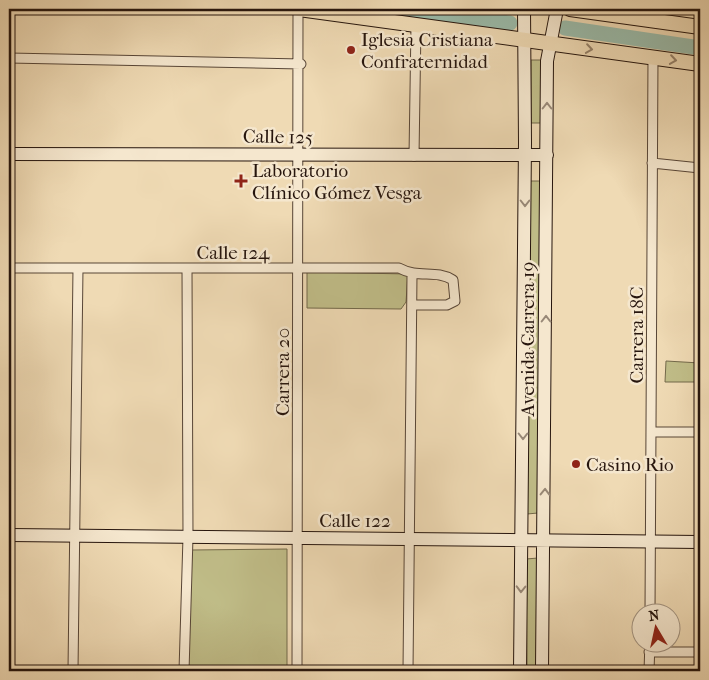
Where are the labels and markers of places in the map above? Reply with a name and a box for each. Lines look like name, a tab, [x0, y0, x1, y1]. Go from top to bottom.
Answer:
place label: Iglesia Cristiana Confraternidad	[361, 29, 493, 73]
marker: Iglesia Cristiana Confraternidad	[345, 44, 357, 56]
place label: Laboratorio Clínico Gómez Vesga	[252, 160, 422, 204]
marker: Laboratorio Clínico Gómez Vesga	[234, 174, 248, 188]
place label: Casino Rio	[586, 454, 674, 476]
marker: Casino Rio	[570, 458, 582, 470]

